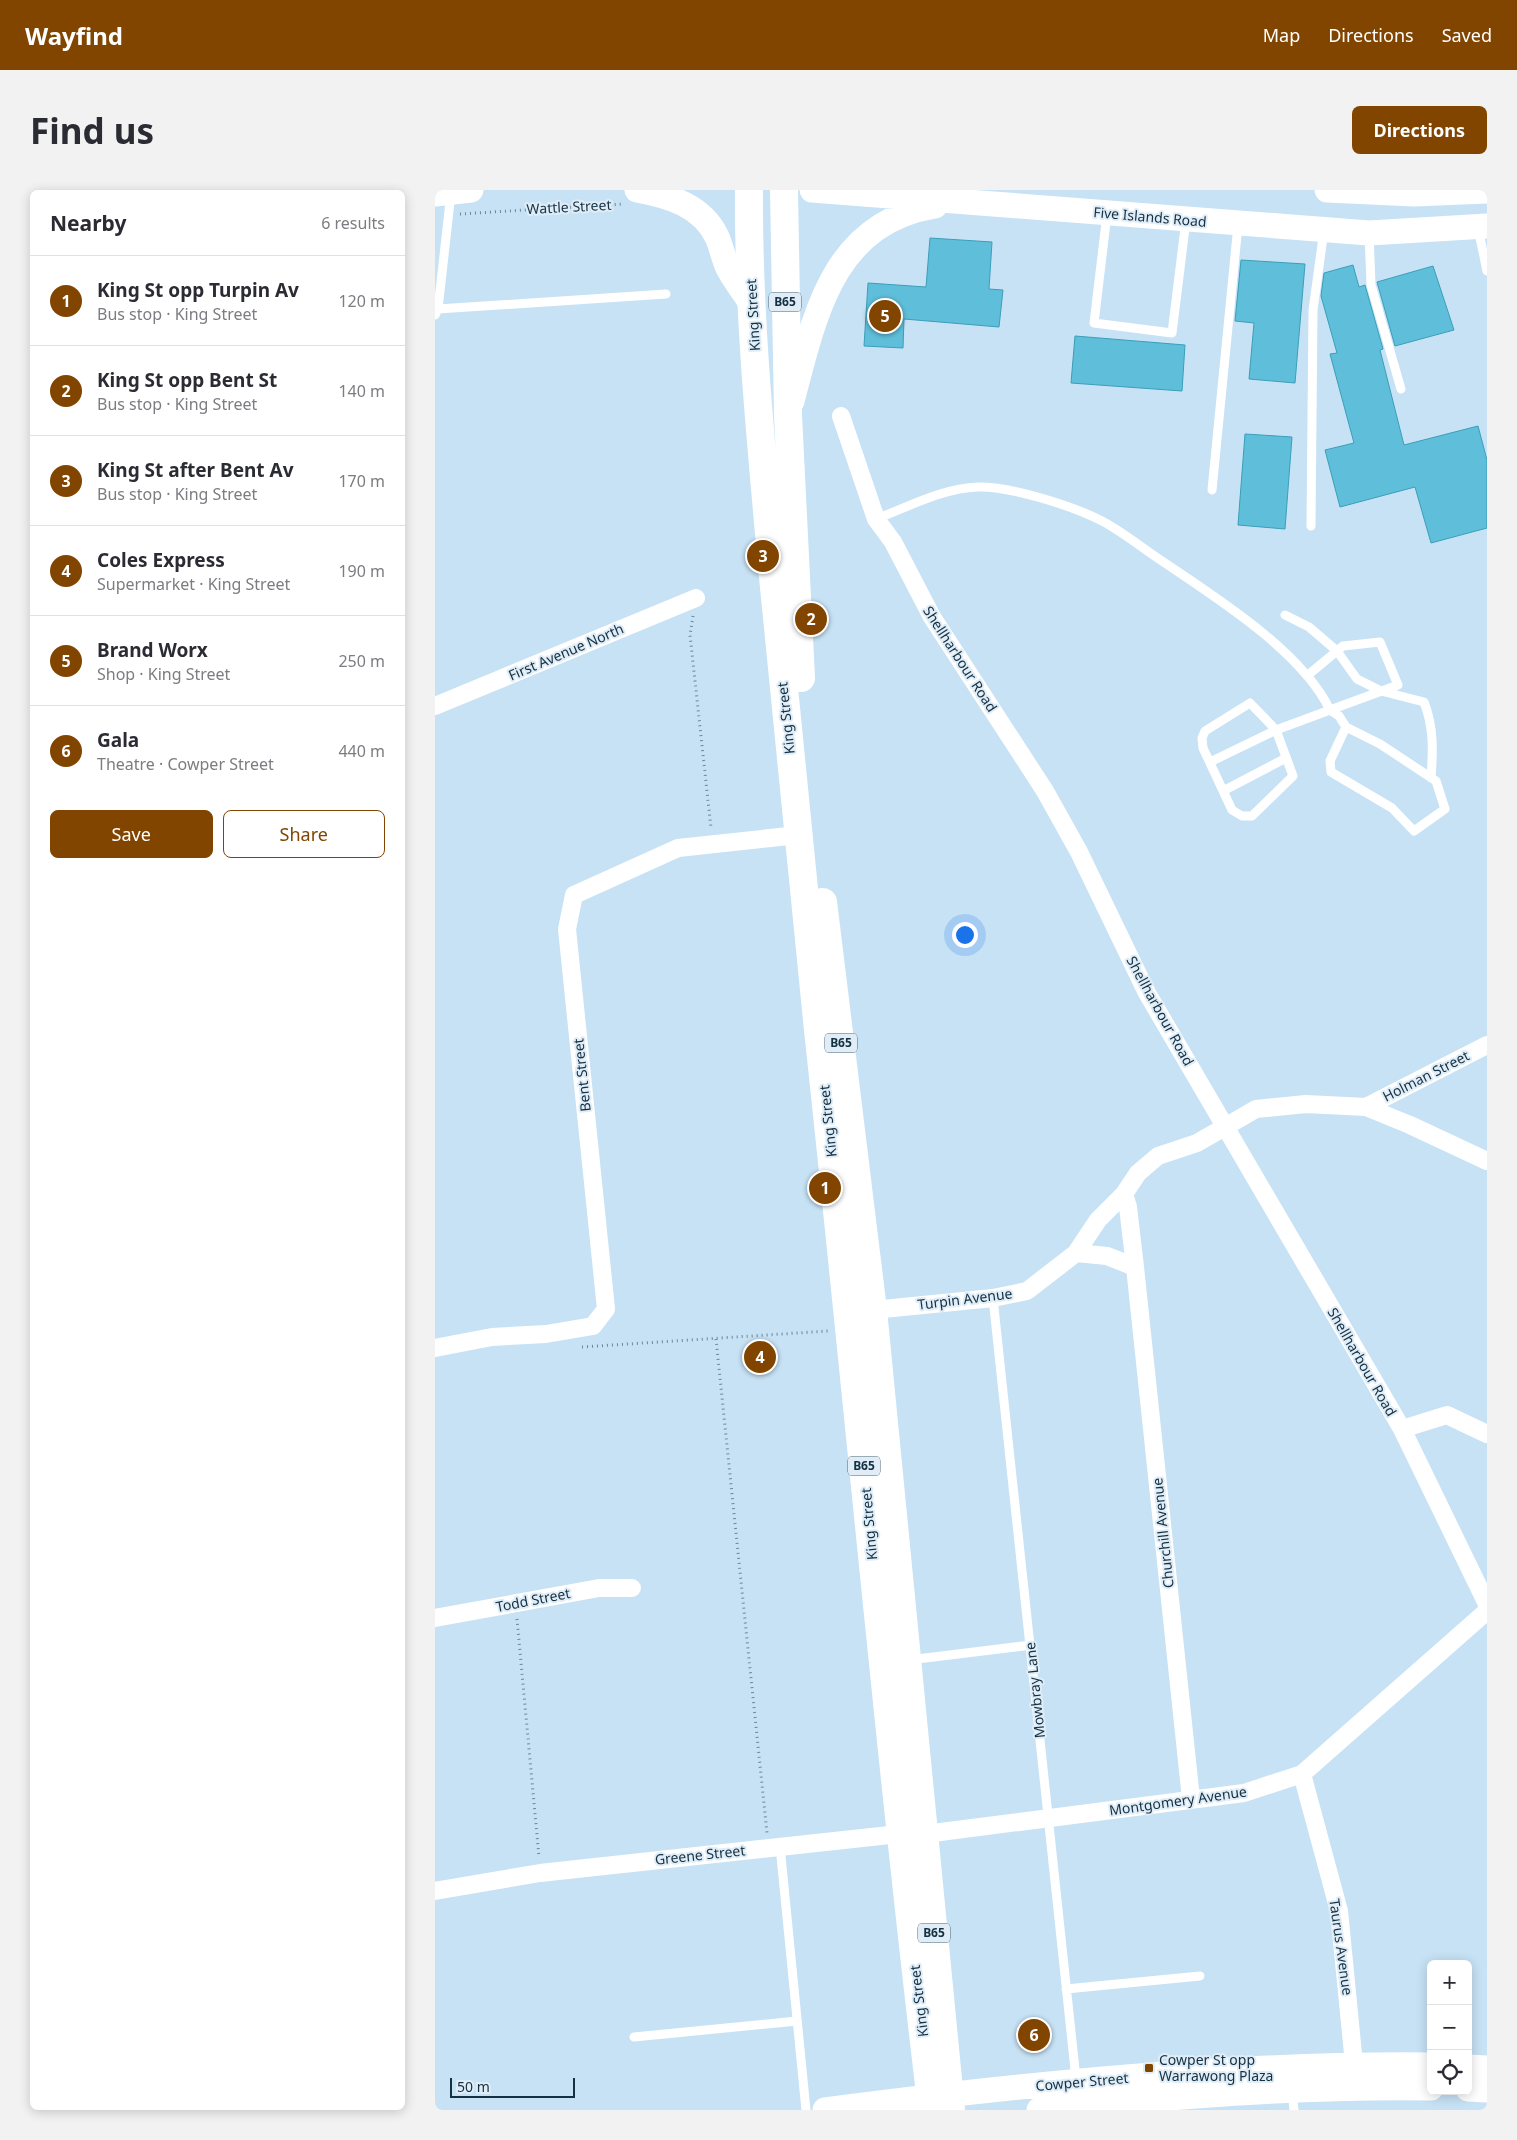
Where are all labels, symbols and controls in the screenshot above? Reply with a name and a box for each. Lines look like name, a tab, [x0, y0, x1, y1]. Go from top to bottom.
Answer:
text: Wayfind	[25, 19, 123, 52]
text: Map	[1263, 23, 1300, 47]
text: Directions	[1328, 23, 1414, 47]
text: Saved	[1442, 23, 1492, 47]
button: Directions	[1352, 106, 1487, 154]
text: Find us	[30, 107, 154, 154]
street label: Wattle Street	[526, 195, 612, 218]
street label: Five Islands Road	[1093, 202, 1208, 231]
text: Nearby	[50, 209, 126, 237]
text: 6 results	[321, 212, 385, 234]
text: King St opp Turpin Av	[97, 277, 299, 303]
street label: King Street	[741, 278, 764, 352]
text: 1	[61, 290, 71, 312]
text: 120 m	[338, 290, 385, 312]
road number: B65	[769, 292, 801, 311]
pin: 5	[869, 297, 901, 335]
text: Bus stop · King Street	[97, 303, 257, 325]
text: King St opp Bent St	[97, 367, 277, 393]
text: 2	[61, 380, 71, 402]
text: 140 m	[338, 380, 385, 402]
text: Bus stop · King Street	[97, 393, 257, 415]
text: King St after Bent Av	[97, 457, 294, 483]
text: 3	[61, 470, 71, 492]
text: 170 m	[338, 470, 385, 492]
text: Bus stop · King Street	[97, 483, 257, 505]
pin: 3	[747, 537, 779, 575]
text: Coles Express	[97, 547, 225, 573]
text: 4	[61, 560, 71, 582]
text: 190 m	[338, 560, 385, 582]
text: Supermarket · King Street	[97, 573, 290, 595]
pin: 2	[795, 600, 827, 638]
street label: Shellharbour Road	[919, 602, 1002, 715]
street label: First Avenue North	[505, 619, 626, 684]
text: Brand Worx	[97, 637, 208, 663]
text: 5	[61, 650, 71, 672]
text: 250 m	[338, 650, 385, 672]
text: Shop · King Street	[97, 663, 230, 685]
street label: King Street	[772, 681, 799, 755]
text: Gala	[97, 727, 139, 753]
text: 6	[61, 740, 71, 762]
text: 440 m	[338, 740, 385, 762]
text: Theatre · Cowper Street	[97, 753, 274, 775]
button: Save	[50, 810, 213, 858]
button: Share	[223, 810, 385, 858]
your location	[952, 922, 978, 948]
street label: Shellharbour Road	[1122, 953, 1198, 1069]
road number: B65	[825, 1034, 857, 1052]
street label: Bent Street	[568, 1038, 595, 1113]
street label: Holman Street	[1379, 1046, 1472, 1106]
street label: King Street	[814, 1084, 841, 1158]
pin: 1	[809, 1169, 841, 1207]
street label: Turpin Avenue	[917, 1283, 1013, 1314]
street label: Shellharbour Road	[1324, 1304, 1401, 1420]
pin: 4	[744, 1338, 776, 1376]
road number: B65	[848, 1456, 880, 1475]
street label: Churchill Avenue	[1147, 1477, 1178, 1589]
street label: King Street	[856, 1487, 881, 1561]
street label: Todd Street	[494, 1583, 572, 1616]
street label: Mowbray Lane	[1020, 1641, 1049, 1739]
street label: Montgomery Avenue	[1108, 1781, 1248, 1820]
street label: Greene Street	[654, 1840, 746, 1869]
street label: Taurus Avenue	[1325, 1898, 1358, 1996]
road number: B65	[918, 1924, 950, 1942]
map controls	[1427, 1960, 1472, 2095]
button: +	[1427, 1960, 1472, 2005]
street label: King Street	[905, 1964, 932, 2038]
button: −	[1427, 2005, 1472, 2050]
pin: 6	[1018, 2016, 1050, 2054]
place label: Cowper St opp Warrawong Plaza	[1159, 2050, 1273, 2085]
button: locate	[1427, 2050, 1472, 2095]
marker: Cowper St opp Warrawong Plaza	[1143, 2062, 1155, 2074]
street label: Cowper Street	[1035, 2068, 1129, 2095]
scale bar	[450, 2075, 575, 2098]
text: 50 m	[457, 2077, 490, 2096]

